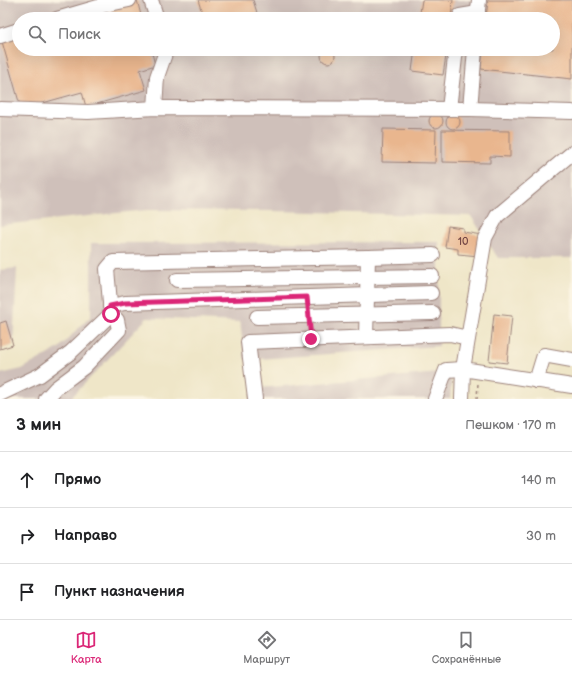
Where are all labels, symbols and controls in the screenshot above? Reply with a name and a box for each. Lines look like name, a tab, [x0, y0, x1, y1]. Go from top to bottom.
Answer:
search box	[12, 12, 560, 56]
icon: search	[26, 23, 48, 45]
text: Поиск	[58, 25, 101, 44]
house number: 10	[458, 235, 469, 248]
route start	[102, 305, 120, 323]
route end	[302, 330, 320, 348]
text: 3 мин	[16, 415, 61, 435]
text: Пешком · 170 m	[465, 417, 556, 433]
icon: ahead	[16, 469, 38, 491]
text: Прямо	[54, 470, 101, 489]
text: 140 m	[521, 472, 556, 488]
icon: right	[16, 525, 38, 547]
text: Направо	[54, 526, 117, 545]
text: 30 m	[526, 528, 556, 544]
icon: arrive	[16, 581, 38, 603]
text: Пункт назначения	[54, 582, 185, 601]
tab: Карта	[71, 629, 102, 666]
tab: Маршрут	[243, 629, 290, 666]
tab: Сохранённые	[432, 629, 501, 666]

